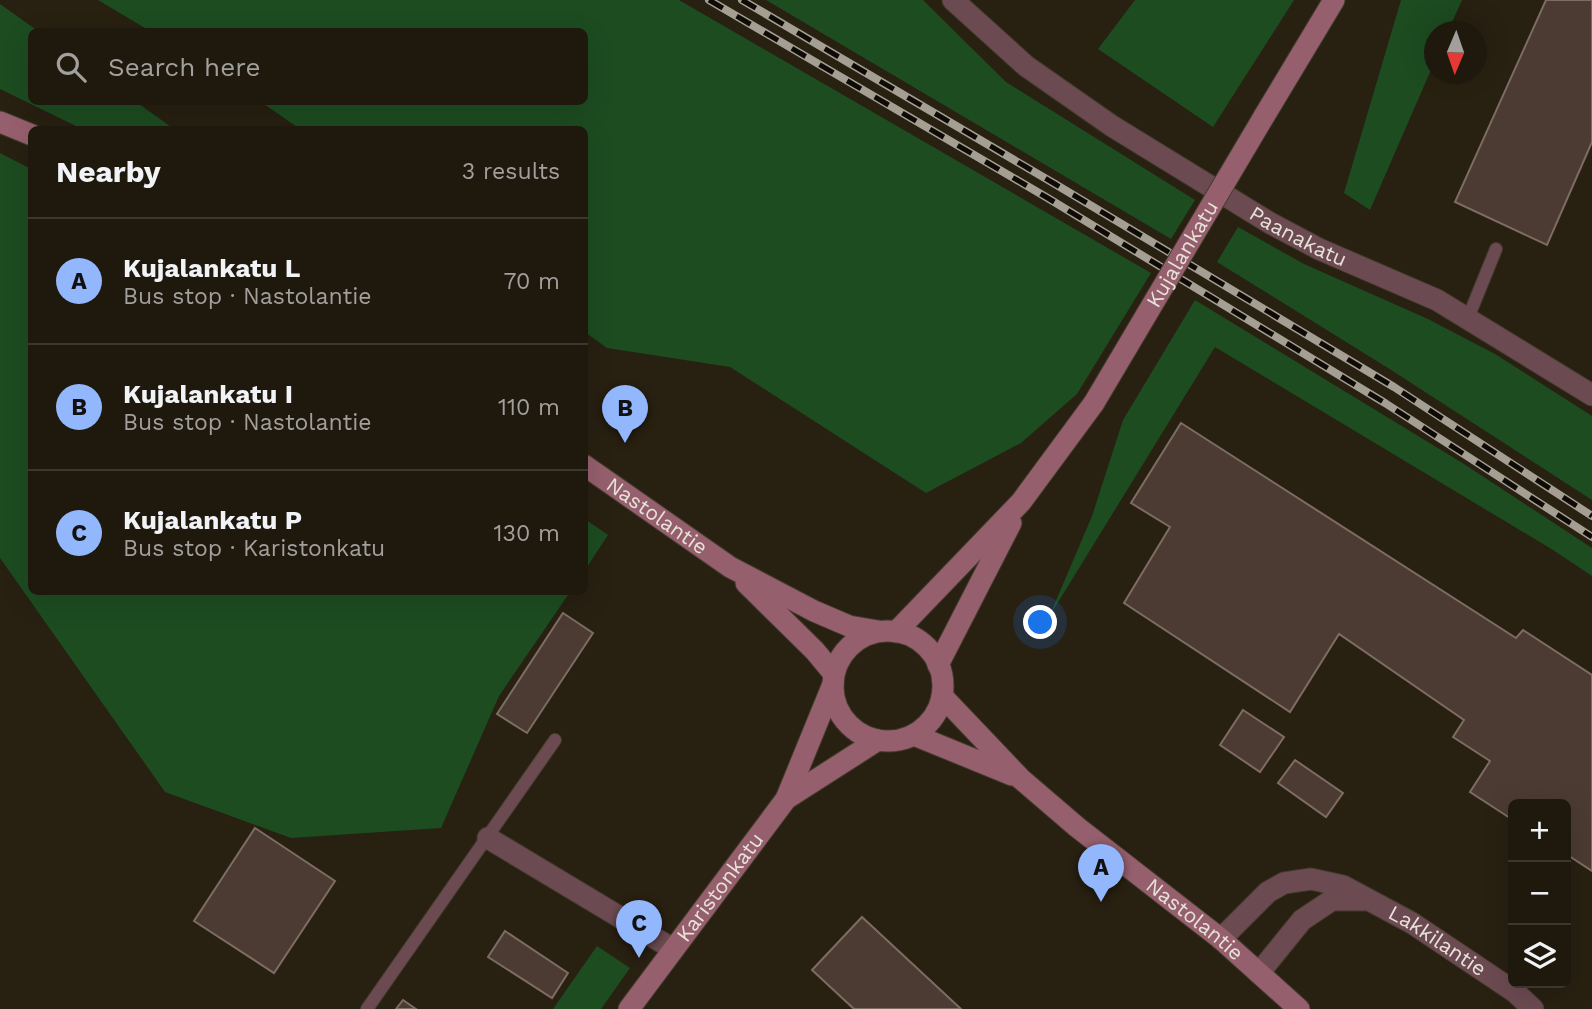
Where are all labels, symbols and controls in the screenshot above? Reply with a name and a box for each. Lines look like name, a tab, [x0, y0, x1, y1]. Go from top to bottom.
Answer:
north arrow	[1424, 21, 1487, 84]
search box	[28, 28, 588, 105]
icon: search	[52, 48, 90, 86]
text: Search here	[108, 52, 260, 82]
text: Nearby	[56, 154, 161, 189]
text: 3 results	[462, 158, 560, 185]
street label: Kujalankatu	[1140, 196, 1223, 312]
street label: Paanakatu	[1245, 200, 1351, 272]
text: Kujalankatu L	[123, 253, 301, 283]
text: A	[71, 268, 87, 295]
text: 70 m	[503, 268, 560, 295]
text: Bus stop · Nastolantie	[123, 283, 372, 310]
text: Kujalankatu I	[123, 379, 293, 409]
pin: B	[602, 385, 648, 443]
text: B	[71, 394, 87, 421]
text: 110 m	[498, 394, 560, 421]
text: Bus stop · Nastolantie	[123, 409, 372, 436]
street label: Nastolantie	[602, 472, 713, 559]
text: Kujalankatu P	[123, 505, 302, 535]
text: C	[71, 520, 87, 547]
text: 130 m	[494, 520, 560, 547]
text: Bus stop · Karistonkatu	[123, 535, 385, 562]
your location	[1023, 605, 1057, 639]
map controls	[1508, 799, 1571, 988]
button: +	[1508, 799, 1571, 862]
street label: Karistonkatu	[671, 827, 769, 947]
pin: A	[1078, 844, 1124, 902]
button: −	[1508, 862, 1571, 925]
street label: Nastolantie	[1141, 873, 1249, 965]
pin: C	[616, 900, 662, 958]
street label: Lakkilantie	[1384, 900, 1491, 981]
button: layers	[1508, 925, 1571, 988]

